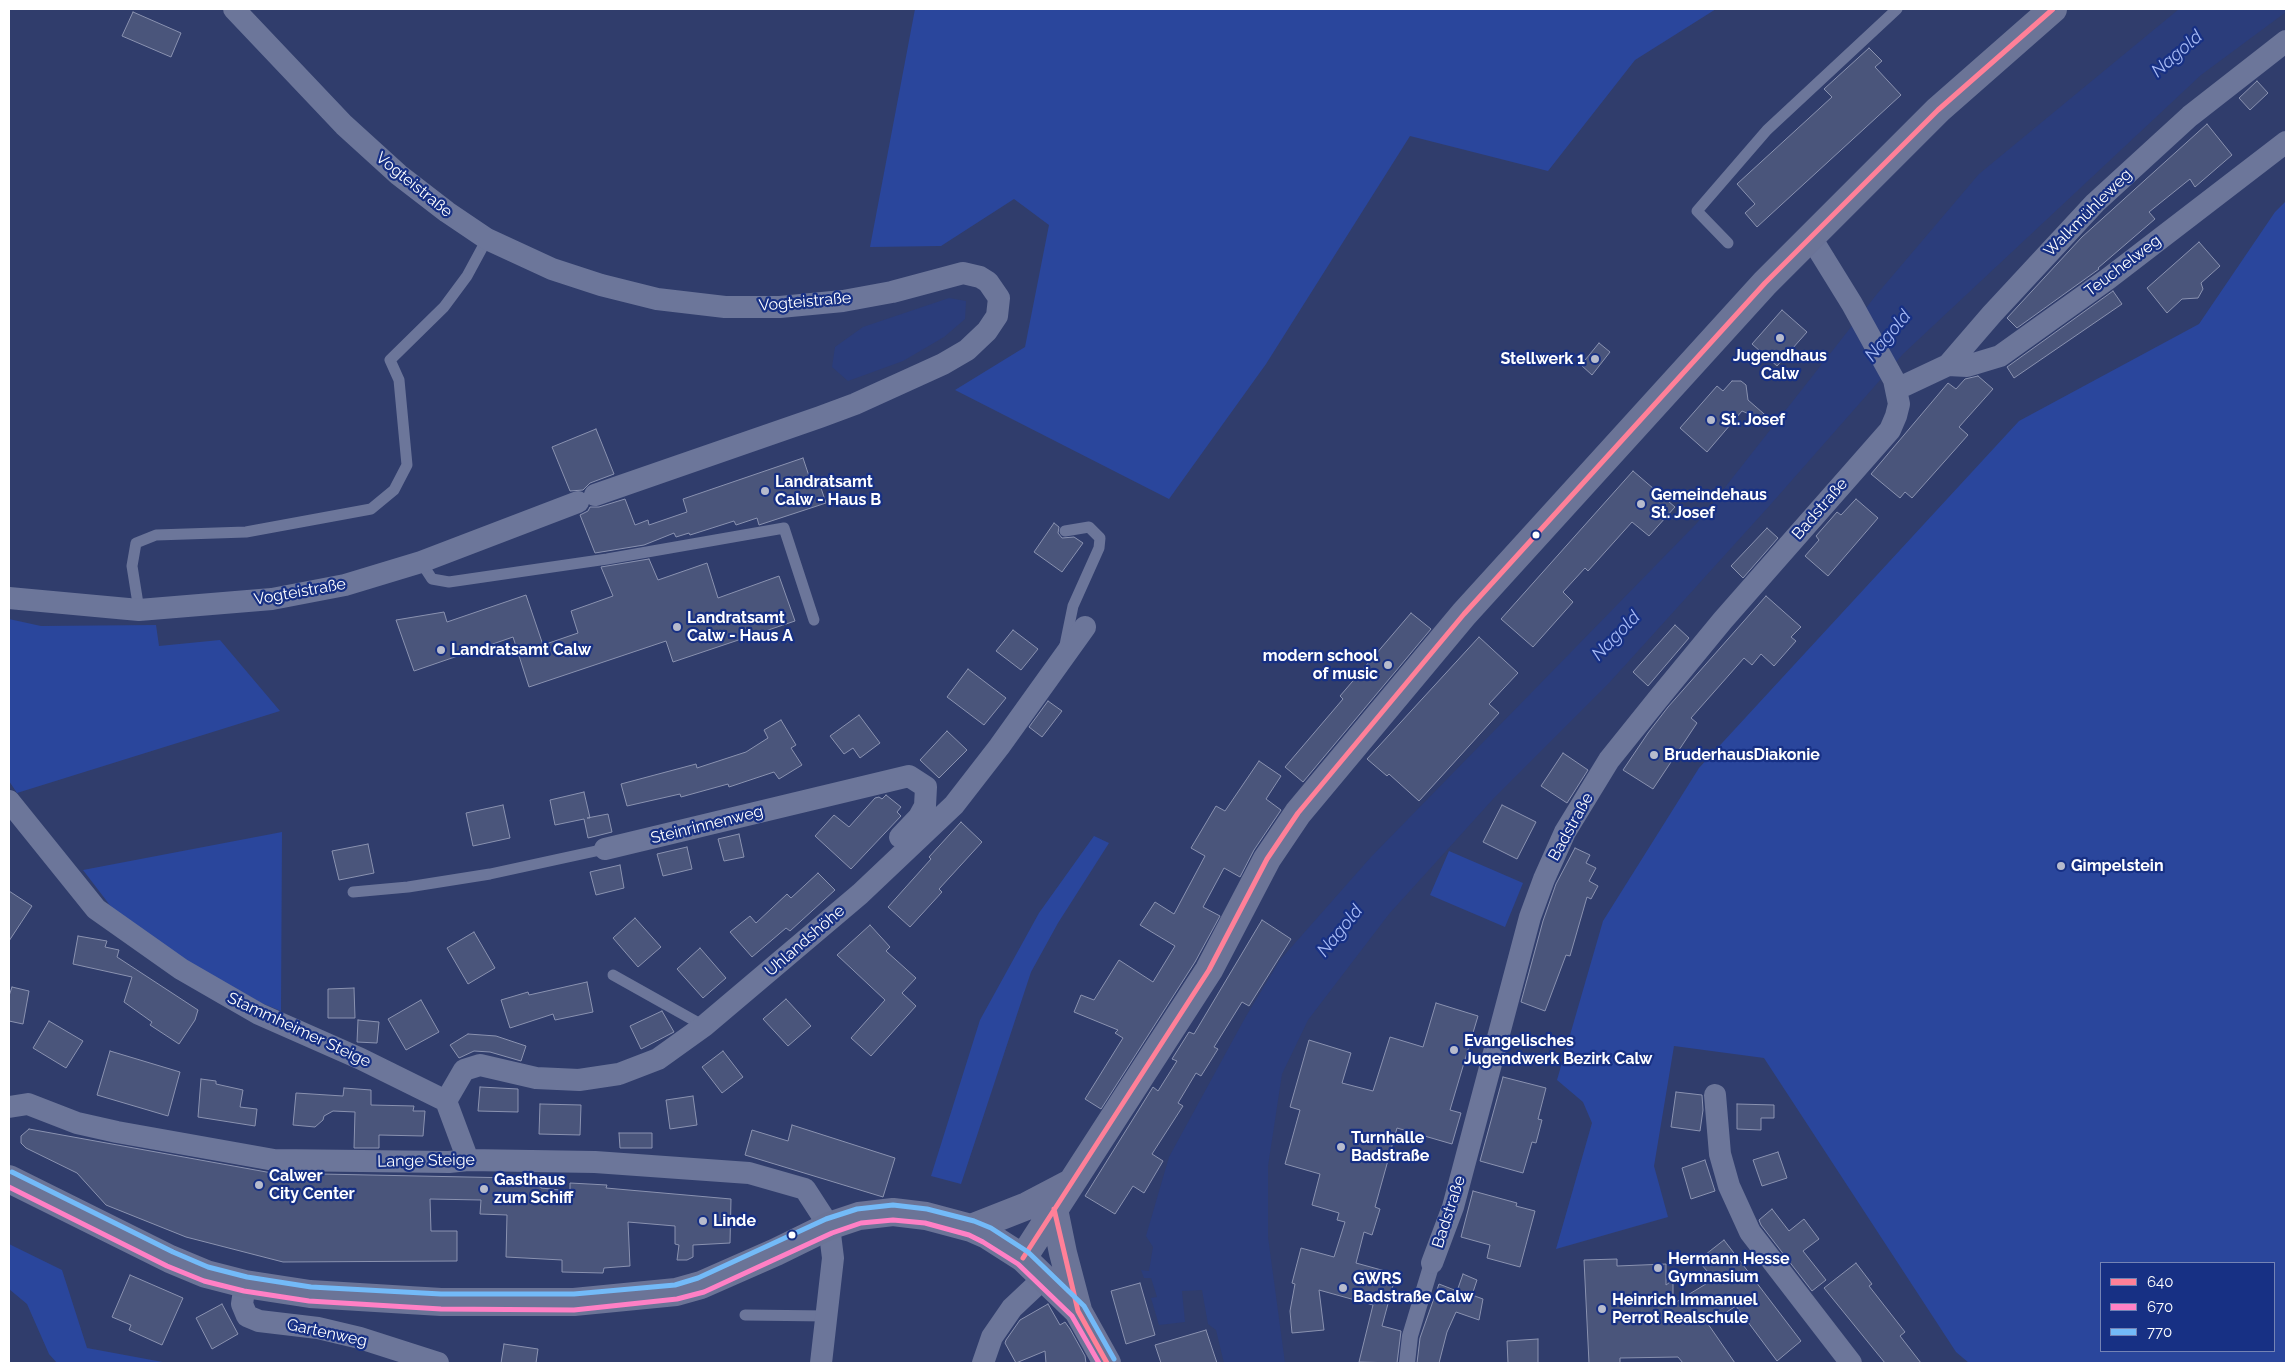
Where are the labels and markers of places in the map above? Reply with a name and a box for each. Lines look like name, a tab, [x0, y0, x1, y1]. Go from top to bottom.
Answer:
marker: Jugendhaus Calw	[1774, 332, 1786, 344]
place label: Jugendhaus Calw	[1733, 346, 1827, 384]
place label: Stellwerk 1	[1500, 349, 1585, 369]
marker: Stellwerk 1	[1589, 353, 1601, 365]
place label: St. Josef	[1721, 410, 1785, 430]
marker: St. Josef	[1705, 414, 1717, 426]
place label: Landratsamt Calw - Haus B	[775, 472, 881, 510]
marker: Landratsamt Calw - Haus B	[759, 485, 771, 497]
place label: Gemeindehaus St. Josef	[1651, 485, 1767, 523]
marker: Gemeindehaus St. Josef	[1635, 498, 1647, 510]
unlabelled marker	[1531, 530, 1541, 540]
place label: Landratsamt Calw - Haus A	[687, 608, 793, 646]
marker: Landratsamt Calw - Haus A	[671, 621, 683, 633]
place label: Landratsamt Calw	[451, 640, 591, 660]
marker: Landratsamt Calw	[435, 644, 447, 656]
place label: modern school of music	[1263, 646, 1378, 684]
marker: modern school of music	[1382, 659, 1394, 671]
place label: BruderhausDiakonie	[1664, 745, 1820, 765]
marker: BruderhausDiakonie	[1648, 749, 1660, 761]
place label: Gimpelstein	[2071, 856, 2164, 876]
marker: Gimpelstein	[2055, 860, 2067, 872]
place label: Evangelisches Jugendwerk Bezirk Calw	[1464, 1031, 1653, 1069]
marker: Evangelisches Jugendwerk Bezirk Calw	[1448, 1044, 1460, 1056]
place label: Turnhalle Badstraße	[1351, 1128, 1429, 1166]
marker: Turnhalle Badstraße	[1335, 1141, 1347, 1153]
place label: Calwer City Center	[269, 1166, 355, 1204]
place label: Gasthaus zum Schiff	[494, 1170, 573, 1208]
marker: Calwer City Center	[253, 1179, 265, 1191]
marker: Gasthaus zum Schiff	[478, 1183, 490, 1195]
place label: Linde	[713, 1211, 756, 1231]
marker: Linde	[697, 1215, 709, 1227]
unlabelled marker	[787, 1230, 797, 1240]
place label: Hermann Hesse Gymnasium	[1668, 1249, 1790, 1287]
marker: Hermann Hesse Gymnasium	[1652, 1262, 1664, 1274]
place label: GWRS Badstraße Calw	[1353, 1269, 1473, 1307]
marker: GWRS Badstraße Calw	[1337, 1282, 1349, 1294]
place label: Heinrich Immanuel Perrot Realschule	[1612, 1290, 1758, 1328]
marker: Heinrich Immanuel Perrot Realschule	[1596, 1303, 1608, 1315]

